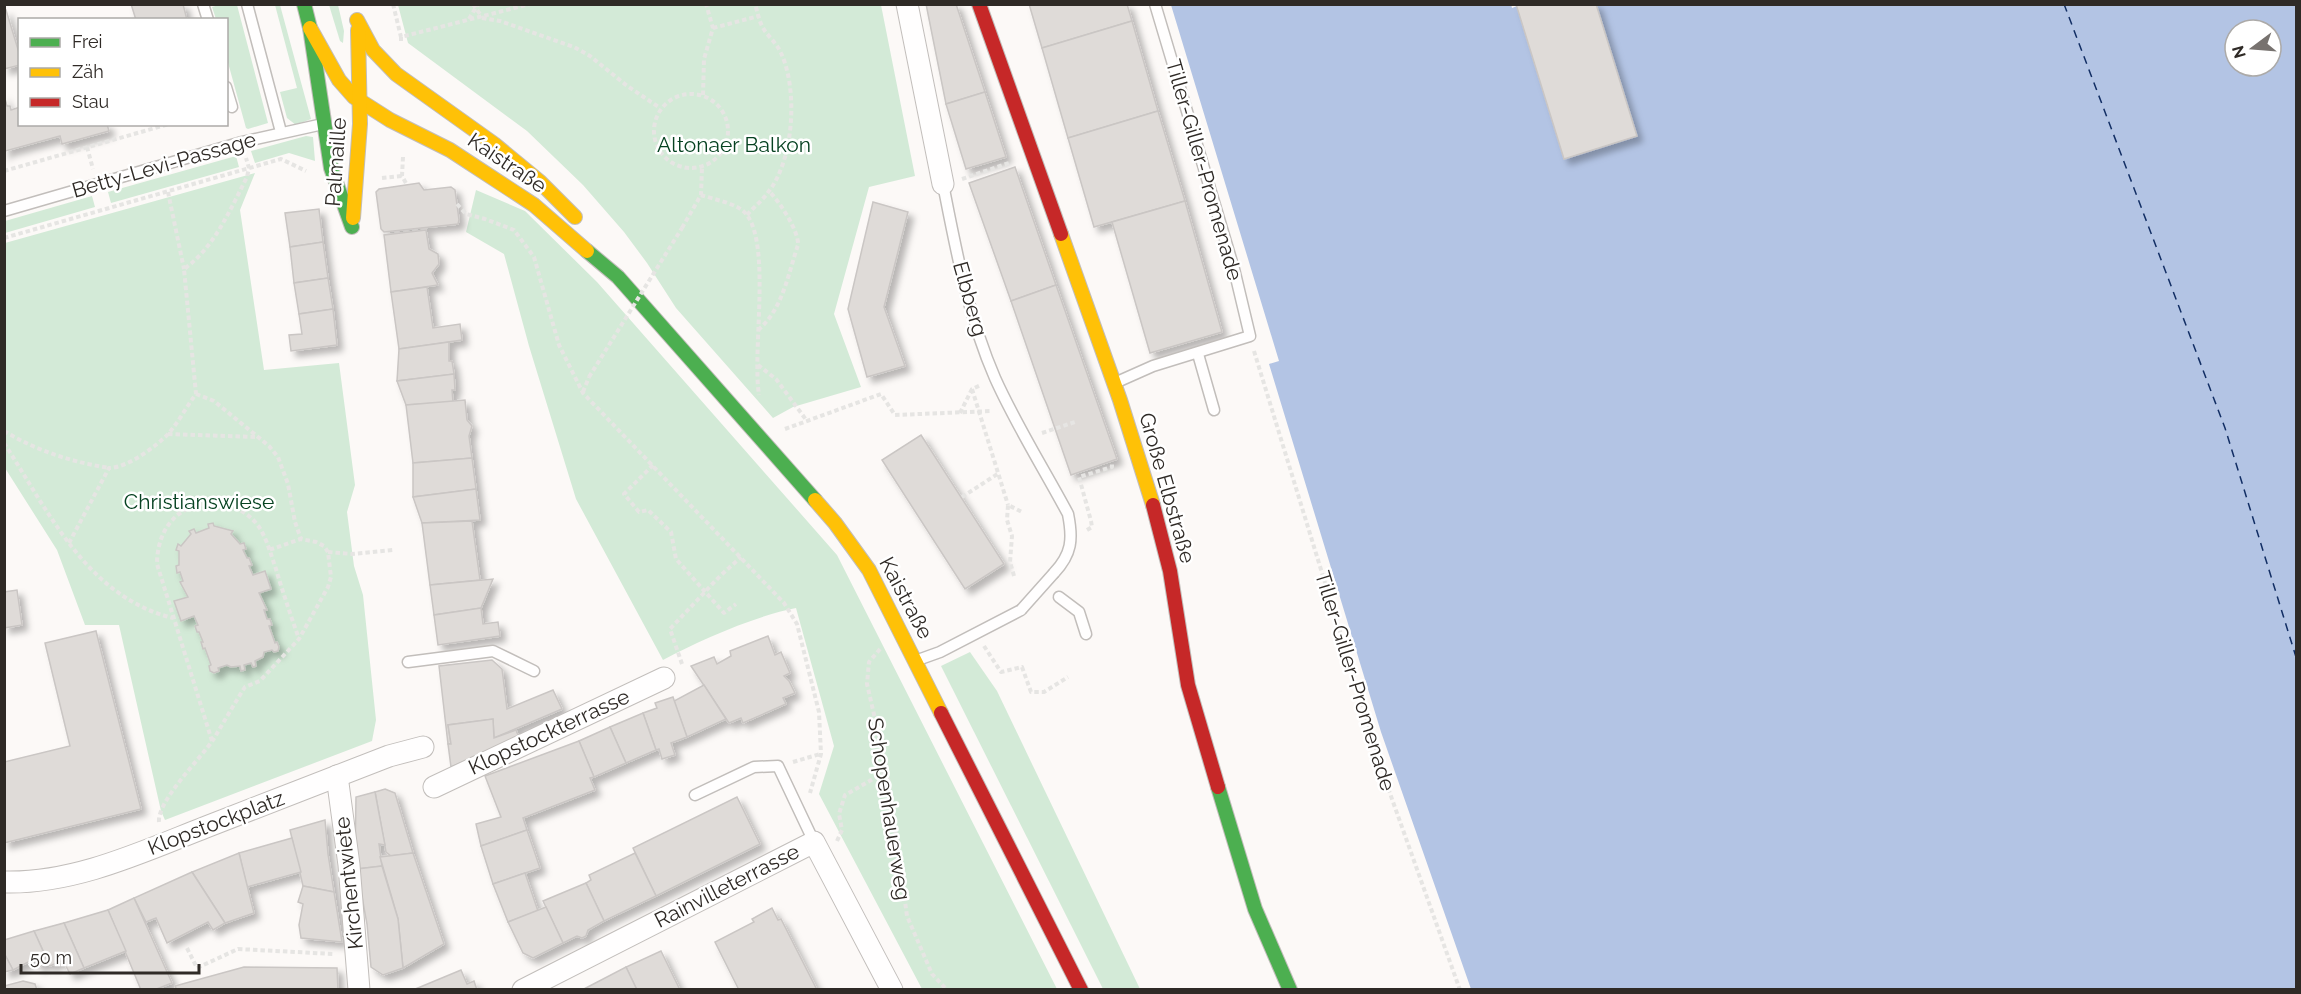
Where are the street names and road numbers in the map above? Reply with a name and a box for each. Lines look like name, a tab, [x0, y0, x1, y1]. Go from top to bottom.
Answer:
street label: Tiller-Giller-Promenade	[1161, 56, 1248, 283]
street label: Palmaille	[320, 117, 351, 207]
street label: Betty-Levi-Passage	[69, 126, 259, 203]
street label: Kaistraße	[463, 127, 551, 198]
street label: Elbberg	[948, 259, 993, 339]
street label: Große Elbstraße	[1134, 410, 1201, 566]
street label: Kaistraße	[874, 552, 938, 643]
street label: Tiller-Giller-Promenade	[1310, 568, 1401, 794]
street label: Klopstockterrasse	[464, 683, 633, 780]
street label: Schopenhauerweg	[863, 716, 916, 902]
street label: Klopstockplatz	[144, 785, 288, 860]
street label: Kirchentwiete	[329, 815, 368, 951]
street label: Rainvilleterrasse	[650, 838, 803, 933]

